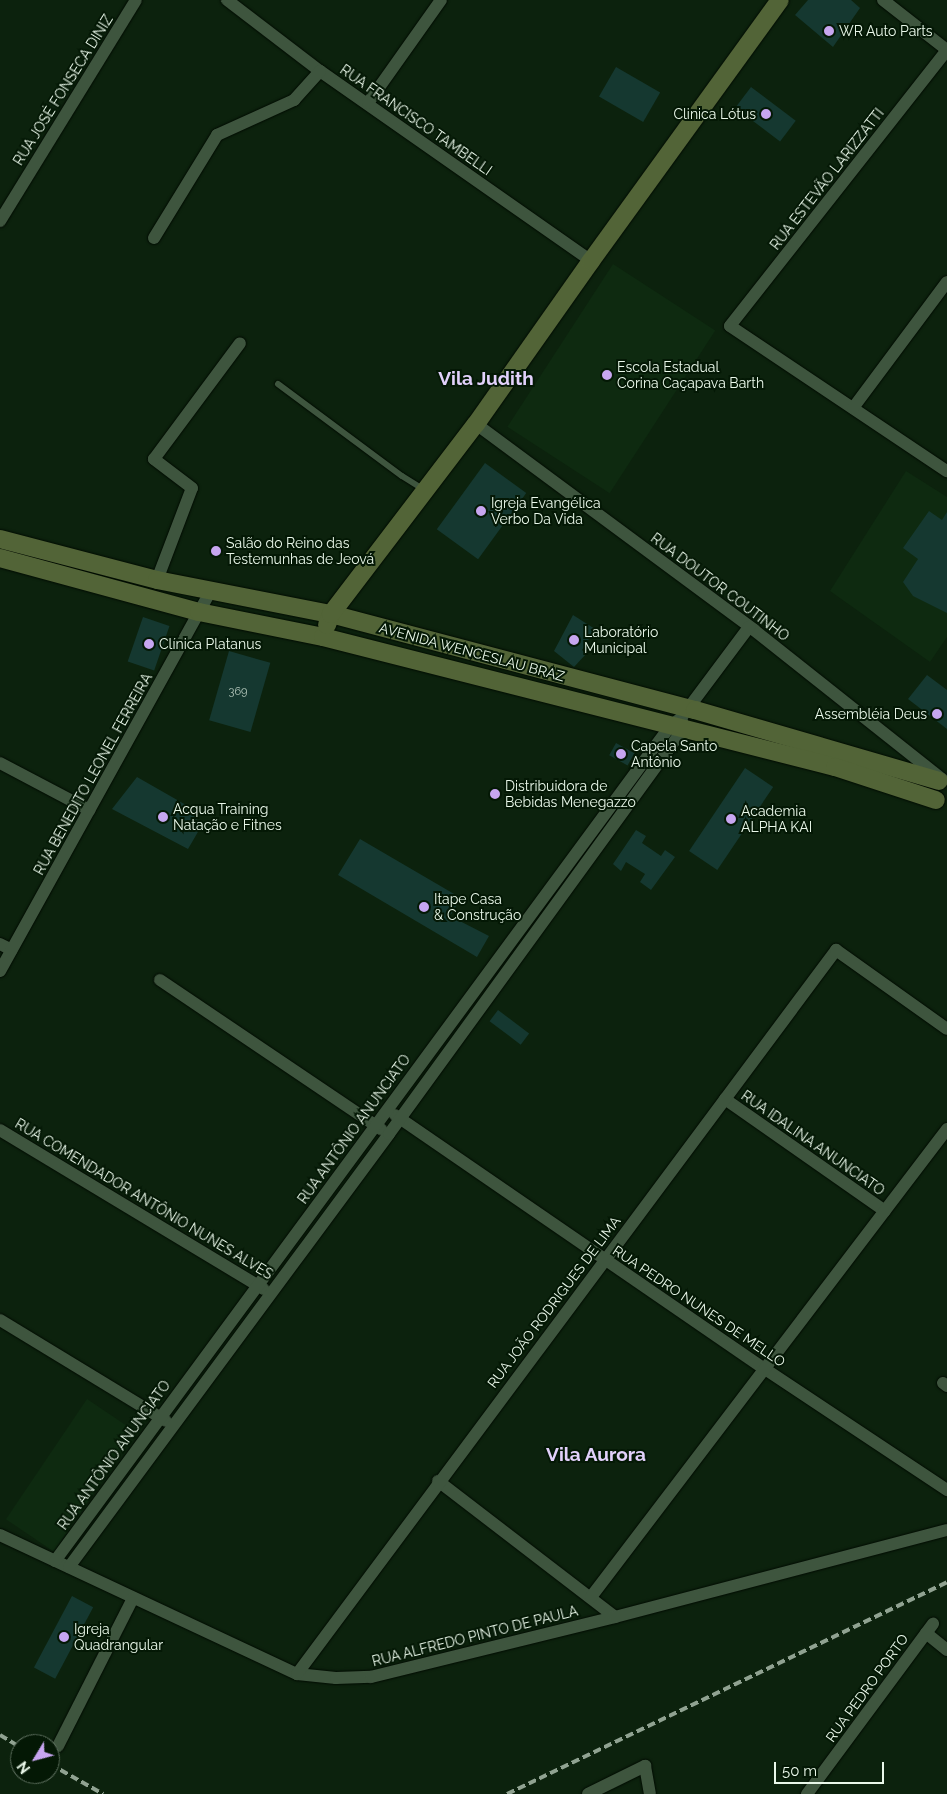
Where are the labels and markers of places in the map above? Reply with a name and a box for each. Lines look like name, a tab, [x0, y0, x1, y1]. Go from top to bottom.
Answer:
place label: WR Auto Parts	[839, 23, 933, 39]
marker: WR Auto Parts	[823, 25, 835, 37]
place label: Clinica Lótus	[673, 106, 756, 122]
marker: Clinica Lótus	[760, 108, 772, 120]
place label: Escola Estadual Corina Caçapava Barth	[617, 359, 764, 392]
marker: Escola Estadual Corina Caçapava Barth	[601, 369, 613, 381]
place label: Igreja Evangélica Verbo Da Vida	[491, 495, 601, 528]
marker: Igreja Evangélica Verbo Da Vida	[475, 505, 487, 517]
place label: Salão do Reino das Testemunhas de Jeová	[226, 535, 375, 568]
marker: Salão do Reino das Testemunhas de Jeová	[210, 545, 222, 557]
place label: Laboratório Municipal	[584, 624, 658, 656]
marker: Laboratório Municipal	[568, 634, 580, 646]
place label: Clínica Platanus	[159, 636, 261, 652]
marker: Clínica Platanus	[143, 638, 155, 650]
place label: Assembléia Deus	[815, 706, 927, 722]
marker: Assembléia Deus	[931, 708, 943, 720]
place label: Capela Santo Antônio	[631, 738, 717, 770]
marker: Capela Santo Antônio	[615, 748, 627, 760]
place label: Distribuidora de Bebidas Menegazzo	[505, 778, 636, 810]
marker: Distribuidora de Bebidas Menegazzo	[489, 788, 501, 800]
place label: Acqua Training Natação e Fitnes	[173, 801, 282, 834]
place label: Academia ALPHA KAI	[741, 803, 813, 836]
marker: Acqua Training Natação e Fitnes	[157, 811, 169, 823]
marker: Academia ALPHA KAI	[725, 813, 737, 825]
place label: Itape Casa & Construção	[434, 891, 521, 924]
marker: Itape Casa & Construção	[418, 901, 430, 913]
place label: Igreja Quadrangular	[74, 1621, 163, 1654]
marker: Igreja Quadrangular	[58, 1631, 70, 1643]

